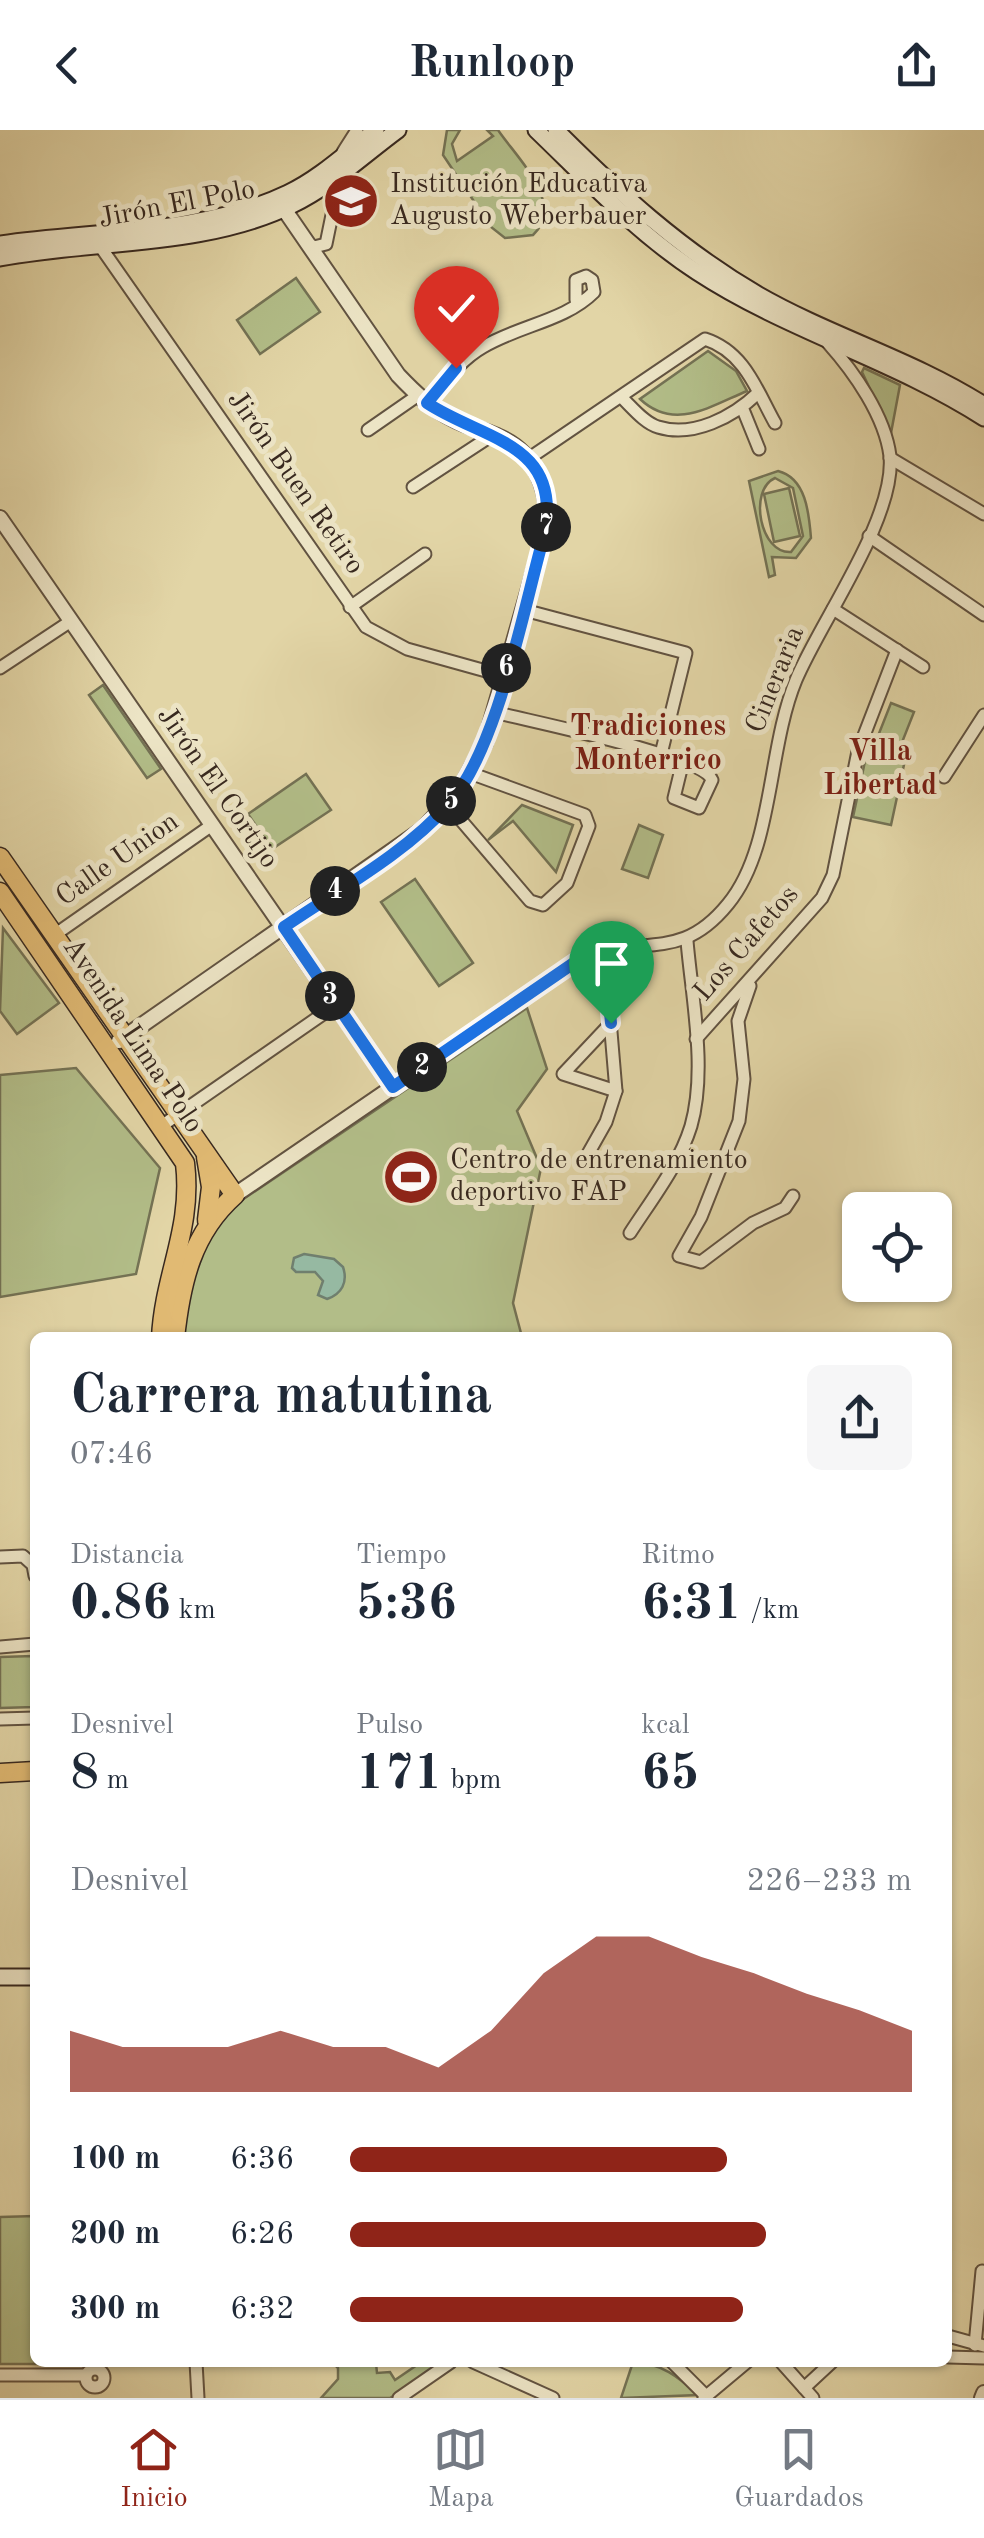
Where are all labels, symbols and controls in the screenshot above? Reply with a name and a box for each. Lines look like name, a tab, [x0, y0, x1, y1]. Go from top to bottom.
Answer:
icon: back	[40, 38, 95, 93]
icon: share	[889, 38, 944, 93]
text: Runloop	[409, 42, 575, 87]
school or university icon: Institución Educativa Augusto Weberbauer	[321, 171, 381, 231]
place label: Institución Educativa Augusto Weberbauer	[390, 171, 647, 231]
street label: Jirón El Polo	[96, 176, 258, 234]
pin	[414, 266, 499, 369]
icon: check	[429, 281, 484, 336]
street label: Jirón Buen Retiro	[221, 386, 369, 580]
pin: 7	[521, 502, 571, 552]
text: 7	[538, 513, 554, 541]
street label: Cineraria	[742, 622, 810, 737]
pin: 6	[481, 643, 531, 693]
text: 6	[498, 654, 514, 682]
street label: Jirón El Cortijo	[151, 702, 283, 874]
district label: Tradiciones Monterrico	[570, 712, 726, 776]
district label: Villa Libertad	[823, 737, 937, 801]
pin: 5	[426, 776, 476, 826]
text: 5	[443, 787, 459, 815]
street label: Calle Union	[52, 808, 184, 912]
pin: 4	[310, 866, 360, 916]
text: 4	[327, 877, 343, 905]
street label: Los Cafetos	[689, 881, 805, 1007]
pin	[569, 921, 654, 1024]
street label: Avenida Lima Polo	[57, 934, 207, 1138]
icon: arrive	[584, 936, 639, 991]
pin: 3	[305, 971, 355, 1021]
text: 3	[322, 982, 338, 1010]
pin: 2	[397, 1042, 447, 1092]
text: 2	[414, 1053, 430, 1081]
sports icon: Centro de entrenamiento deportivo FAP	[381, 1147, 441, 1207]
place label: Centro de entrenamiento deportivo FAP	[450, 1147, 748, 1207]
map controls	[842, 1192, 952, 1302]
button: locate	[842, 1192, 952, 1302]
button: share	[807, 1365, 912, 1470]
text: Carrera matutina	[70, 1370, 492, 1425]
text: 07:46	[70, 1439, 153, 1471]
text: Distancia	[70, 1542, 184, 1570]
text: Tiempo	[356, 1542, 447, 1570]
text: Ritmo	[641, 1542, 715, 1570]
text: 0.86	[70, 1580, 171, 1630]
text: 5:36	[356, 1580, 457, 1630]
text: 6:31	[641, 1580, 742, 1630]
text: km	[171, 1597, 216, 1625]
text: /km	[742, 1597, 800, 1625]
text: Desnivel	[70, 1712, 174, 1740]
text: Pulso	[356, 1712, 423, 1740]
text: kcal	[641, 1712, 690, 1740]
text: 8	[70, 1750, 99, 1800]
text: 171	[356, 1750, 443, 1800]
text: 65	[641, 1750, 699, 1800]
text: m	[99, 1767, 129, 1795]
text: bpm	[443, 1767, 502, 1795]
text: Desnivel	[70, 1866, 188, 1898]
text: 226–233 m	[746, 1866, 912, 1898]
text: 100 m	[70, 2144, 160, 2176]
text: 6:36	[230, 2144, 295, 2176]
text: 200 m	[70, 2219, 160, 2251]
text: 6:26	[230, 2219, 295, 2251]
text: 300 m	[70, 2294, 160, 2326]
text: 6:32	[230, 2294, 295, 2326]
tab: Inicio	[120, 2422, 188, 2517]
tab: Mapa	[428, 2422, 494, 2517]
tab: Guardados	[734, 2422, 864, 2517]

